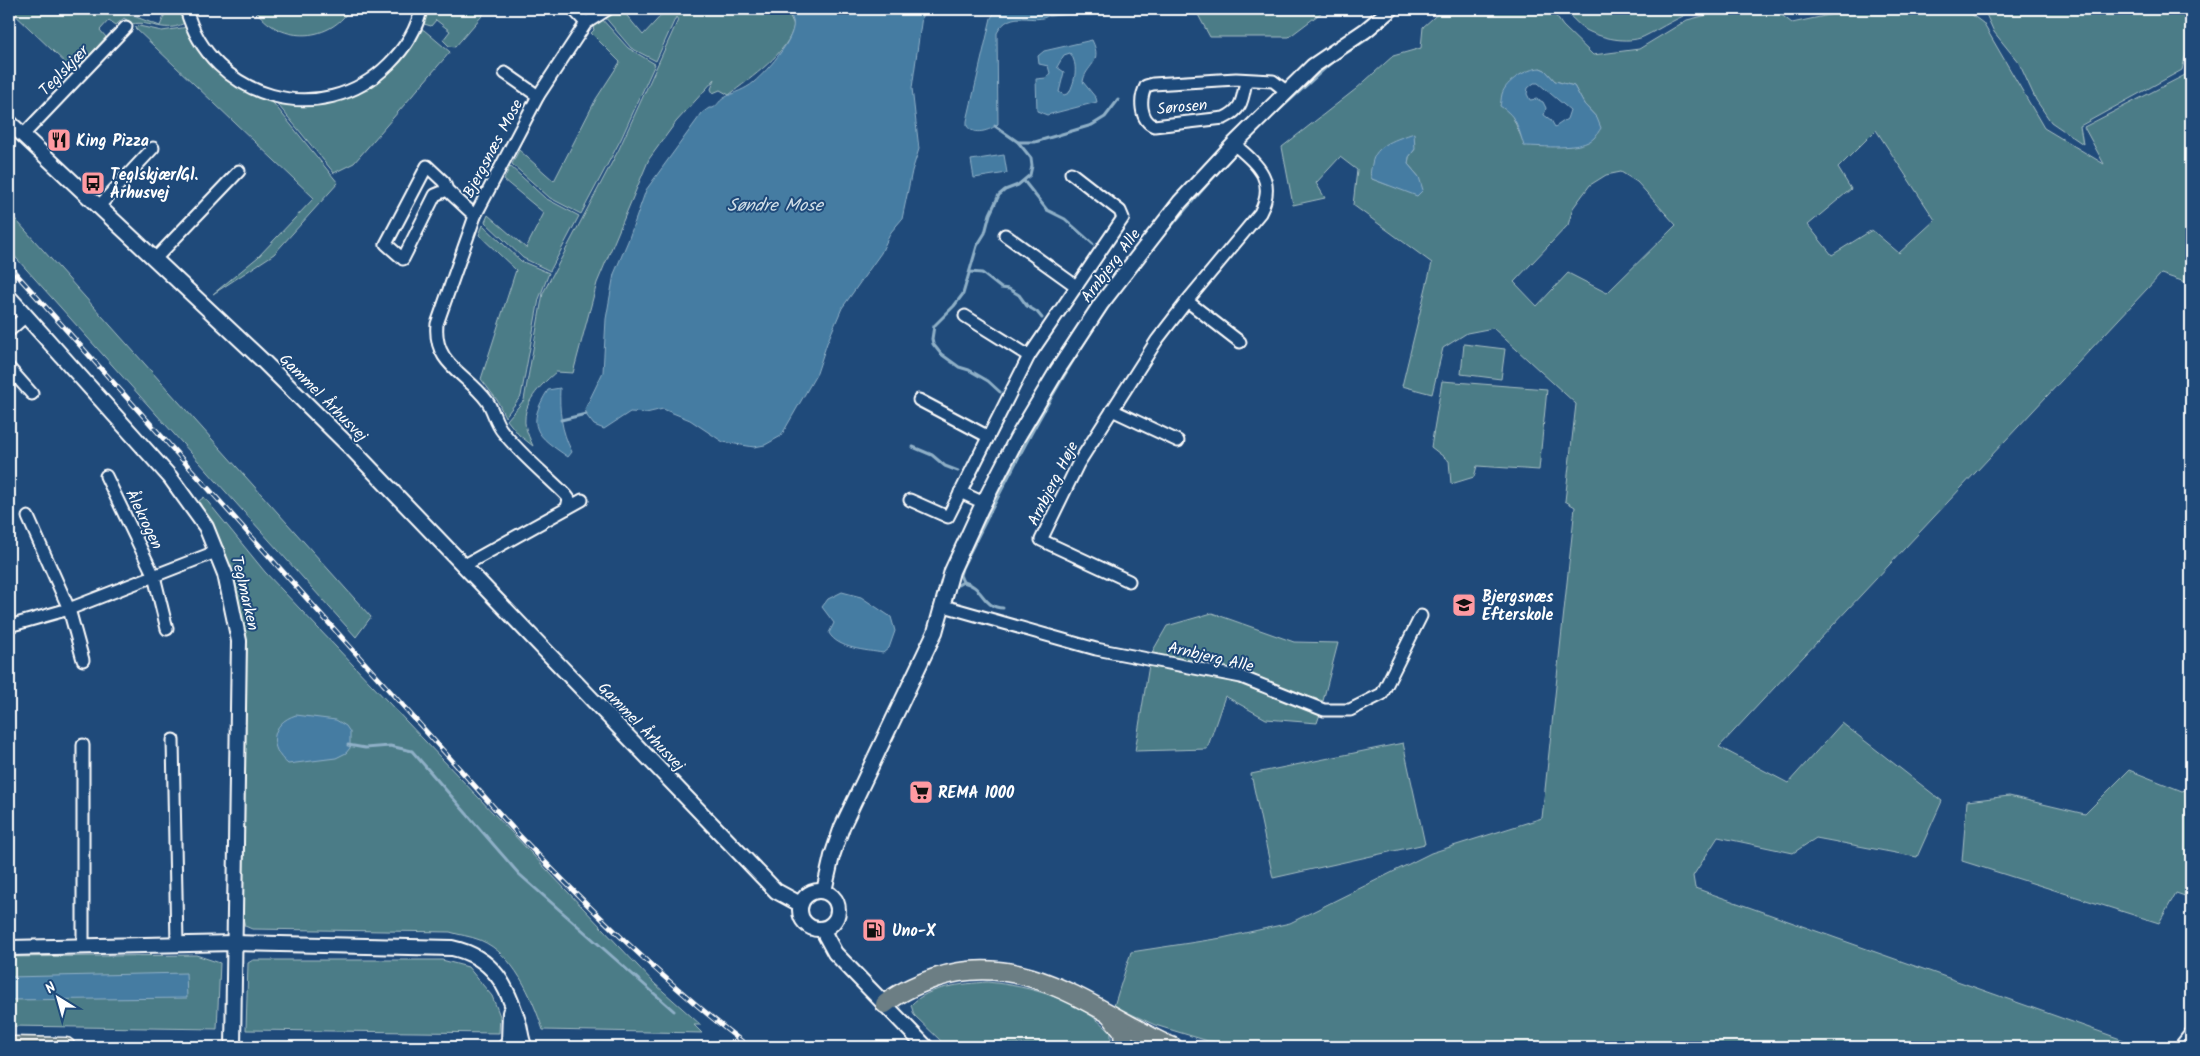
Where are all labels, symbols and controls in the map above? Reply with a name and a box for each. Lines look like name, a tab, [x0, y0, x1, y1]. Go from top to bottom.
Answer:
street label: Teglskjær	[33, 39, 96, 102]
street label: Sørosen	[1156, 93, 1209, 122]
street label: Bjergsnæs Mose	[457, 95, 530, 203]
restaurant icon: King Pizza	[46, 127, 72, 153]
place label: King Pizza	[76, 129, 149, 154]
place label: Teglskjær/Gl. Århusvej	[110, 163, 198, 206]
bus stop icon: Teglskjær/Gl. Århusvej	[80, 170, 106, 196]
water label: Søndre Mose	[727, 192, 825, 221]
street label: Arnbjerg Alle	[1075, 224, 1147, 308]
street label: Gammel Århusvej	[273, 348, 374, 449]
street label: Arnbjerg Høje	[1021, 437, 1085, 530]
street label: Ålekrogen	[118, 485, 169, 554]
street label: Teglmarken	[224, 553, 265, 633]
place label: Bjergsnæs Efterskole	[1482, 585, 1554, 628]
school or university icon: Bjergsnæs Efterskole	[1451, 592, 1477, 618]
street label: Arnbjerg Alle	[1165, 635, 1256, 679]
street label: Gammel Århusvej	[591, 676, 691, 778]
supermarket icon: REMA 1000	[908, 779, 934, 805]
place label: REMA 1000	[938, 781, 1015, 806]
fuel station icon: Uno-X	[861, 917, 887, 943]
place label: Uno-X	[892, 919, 936, 944]
north arrow	[32, 974, 82, 1024]
text: N	[41, 977, 61, 1000]

